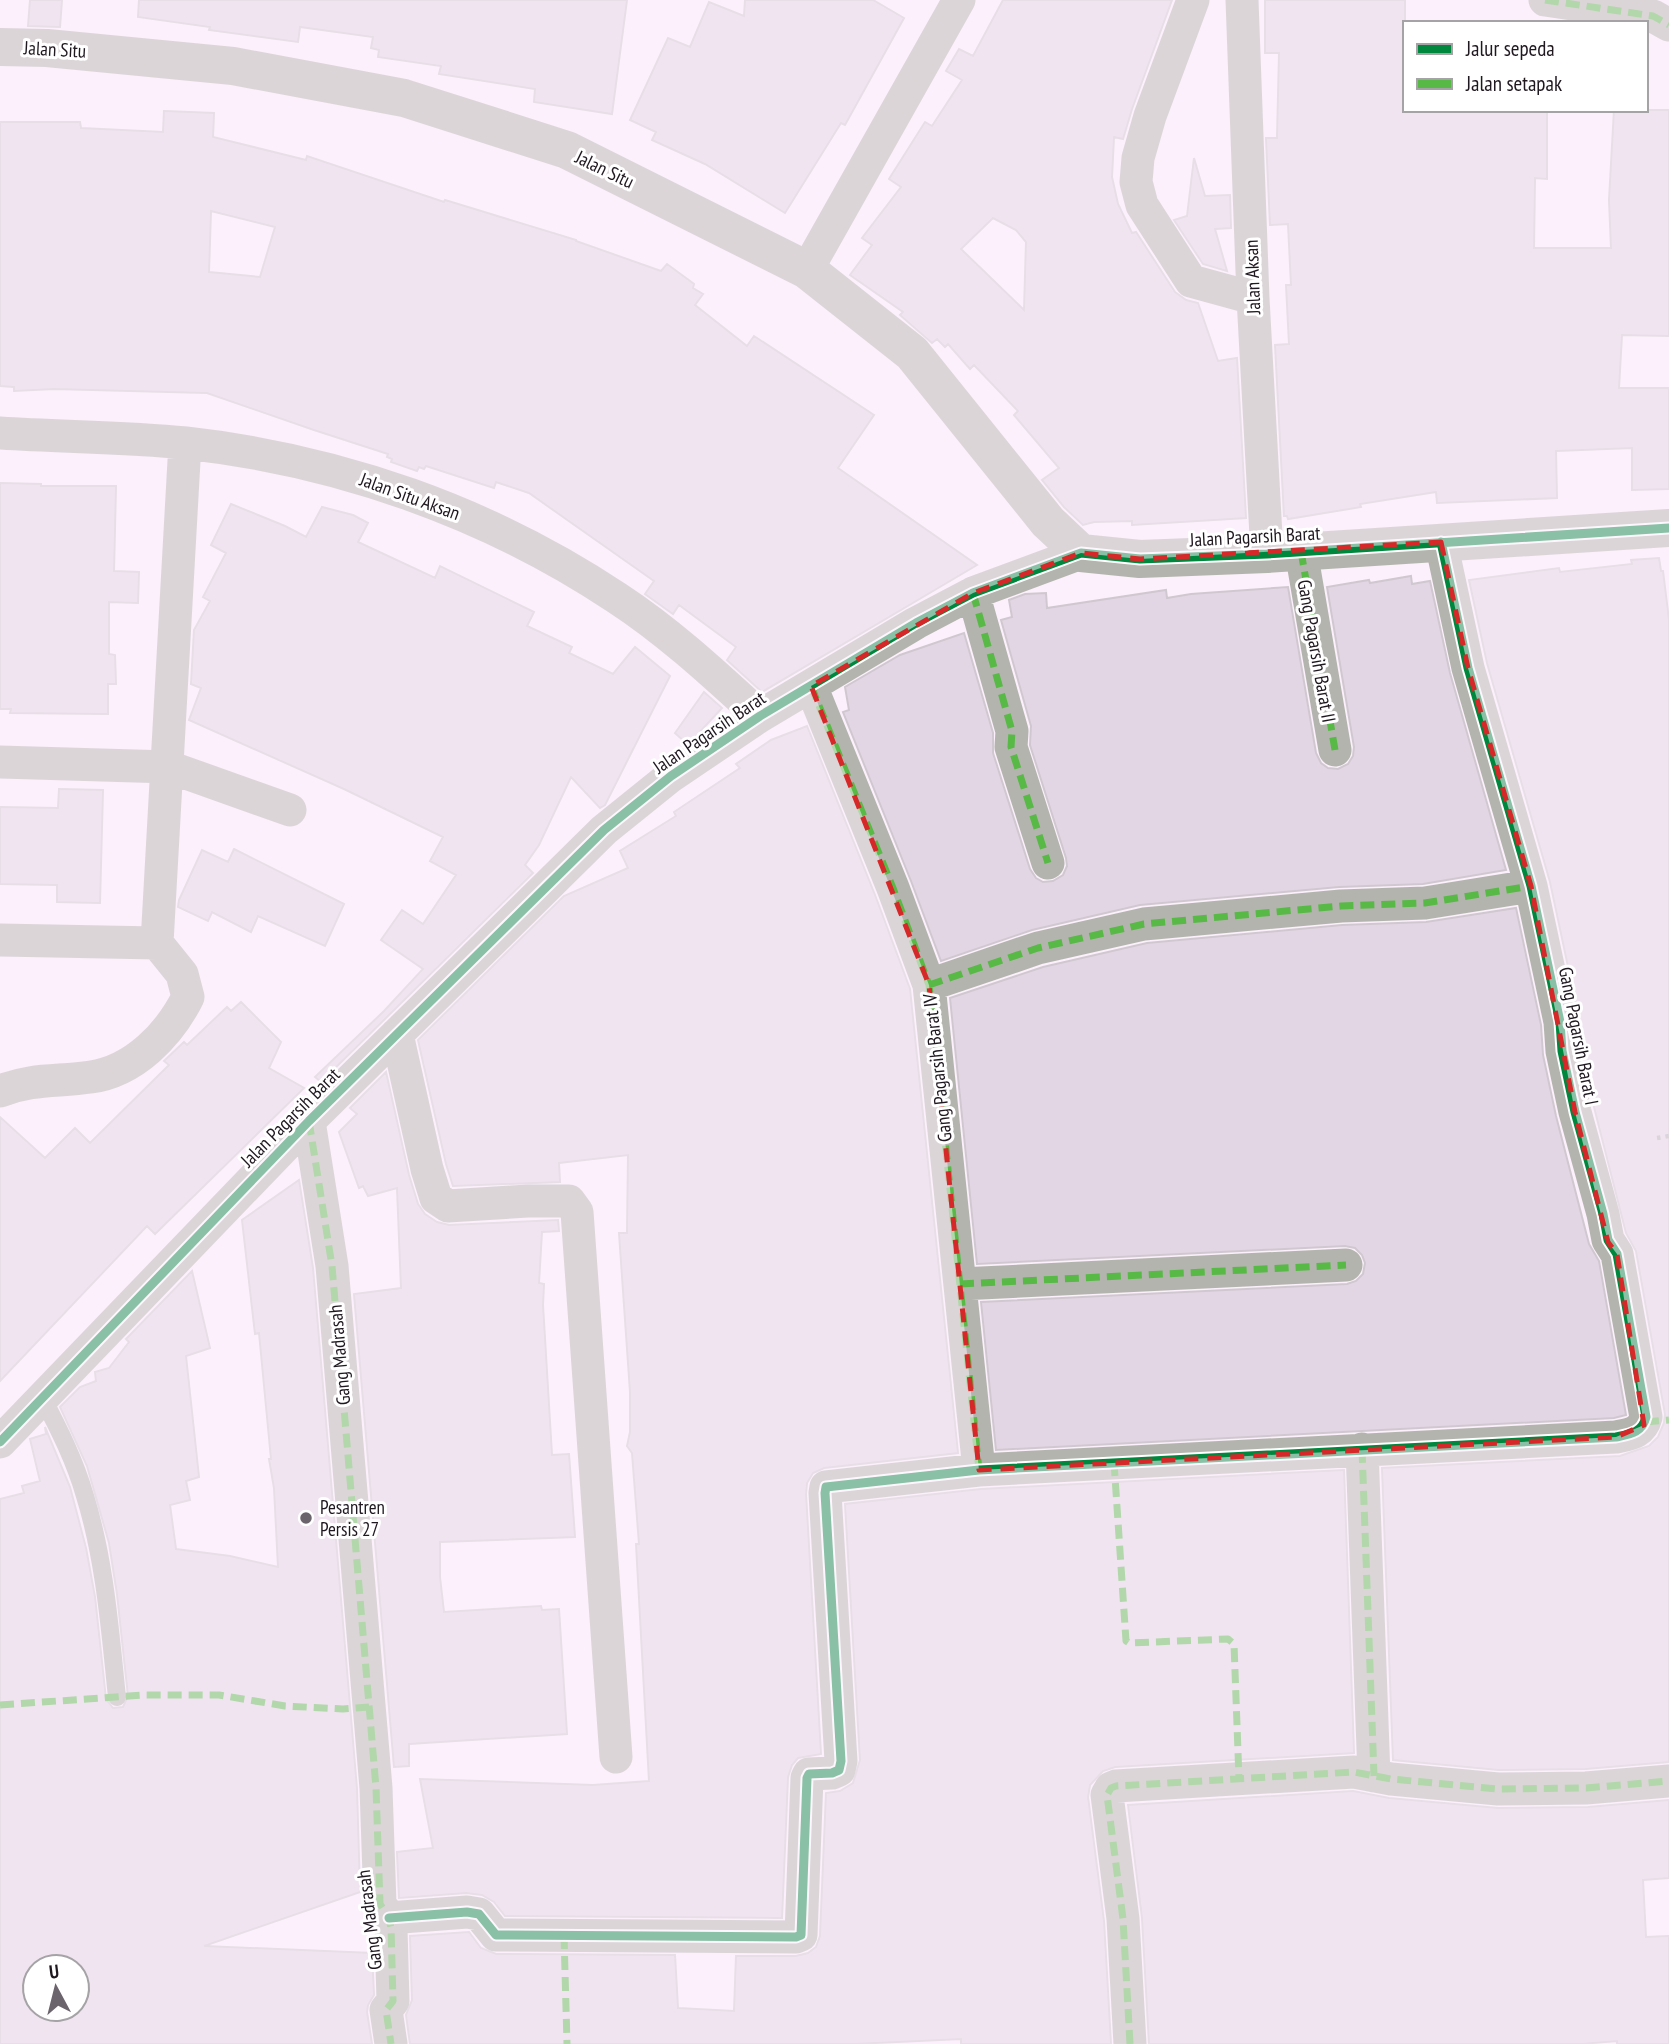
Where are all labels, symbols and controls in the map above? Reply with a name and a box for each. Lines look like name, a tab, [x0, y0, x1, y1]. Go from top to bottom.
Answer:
legend	[1403, 21, 1648, 112]
street label: Jalan Situ	[22, 35, 87, 63]
text: Jalur sepeda	[1465, 35, 1555, 62]
text: Jalan setapak	[1465, 70, 1562, 97]
street label: Jalan Situ	[571, 144, 638, 193]
street label: Jalan Aksan	[1239, 239, 1265, 316]
street label: Jalan Situ Aksan	[356, 467, 463, 525]
street label: Jalan Pagarsih Barat	[1188, 521, 1322, 551]
street label: Gang Pagarsih Barat II	[1293, 578, 1341, 724]
street label: Jalan Pagarsih Barat	[647, 685, 771, 779]
street label: Gang Pagarsih Barat I	[1554, 965, 1604, 1107]
street label: Gang Pagarsih Barat IV	[917, 992, 957, 1143]
street label: Jalan Pagarsih Barat	[235, 1062, 345, 1172]
street label: Gang Madrasah	[323, 1304, 355, 1406]
place label: Pesantren Persis 27	[320, 1495, 385, 1541]
marker: Pesantren Persis 27	[298, 1510, 314, 1526]
street label: Gang Madrasah	[351, 1869, 387, 1971]
north arrow	[21, 1953, 91, 2023]
text: U	[48, 1959, 60, 1984]

